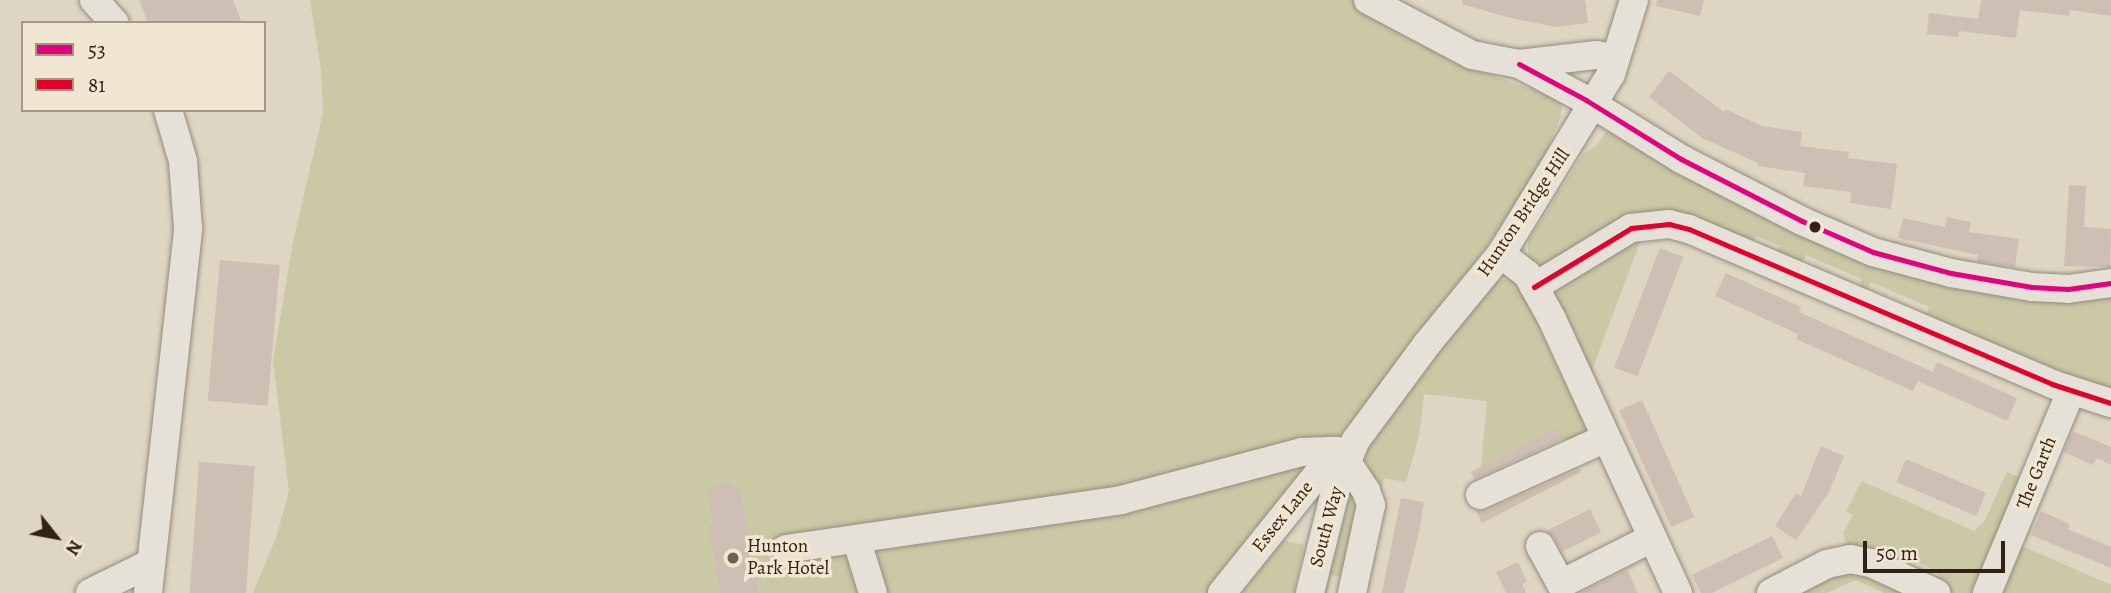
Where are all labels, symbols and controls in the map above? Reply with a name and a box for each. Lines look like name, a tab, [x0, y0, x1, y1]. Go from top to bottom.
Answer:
legend	[21, 21, 266, 112]
text: 53	[88, 36, 106, 64]
text: 81	[88, 71, 105, 99]
street label: Hunton Bridge Hill	[1473, 145, 1575, 281]
unlabelled marker	[1808, 220, 1822, 234]
street label: The Garth	[2012, 433, 2062, 513]
street label: Essex Lane	[1247, 477, 1319, 557]
street label: South Way	[1305, 484, 1349, 570]
north arrow	[21, 502, 91, 572]
scale bar	[1866, 526, 2008, 570]
text: N	[59, 535, 89, 560]
place label: Hunton Park Hotel	[747, 536, 829, 580]
text: 50 m	[1876, 539, 1918, 567]
marker: Hunton Park Hotel	[725, 550, 741, 566]

